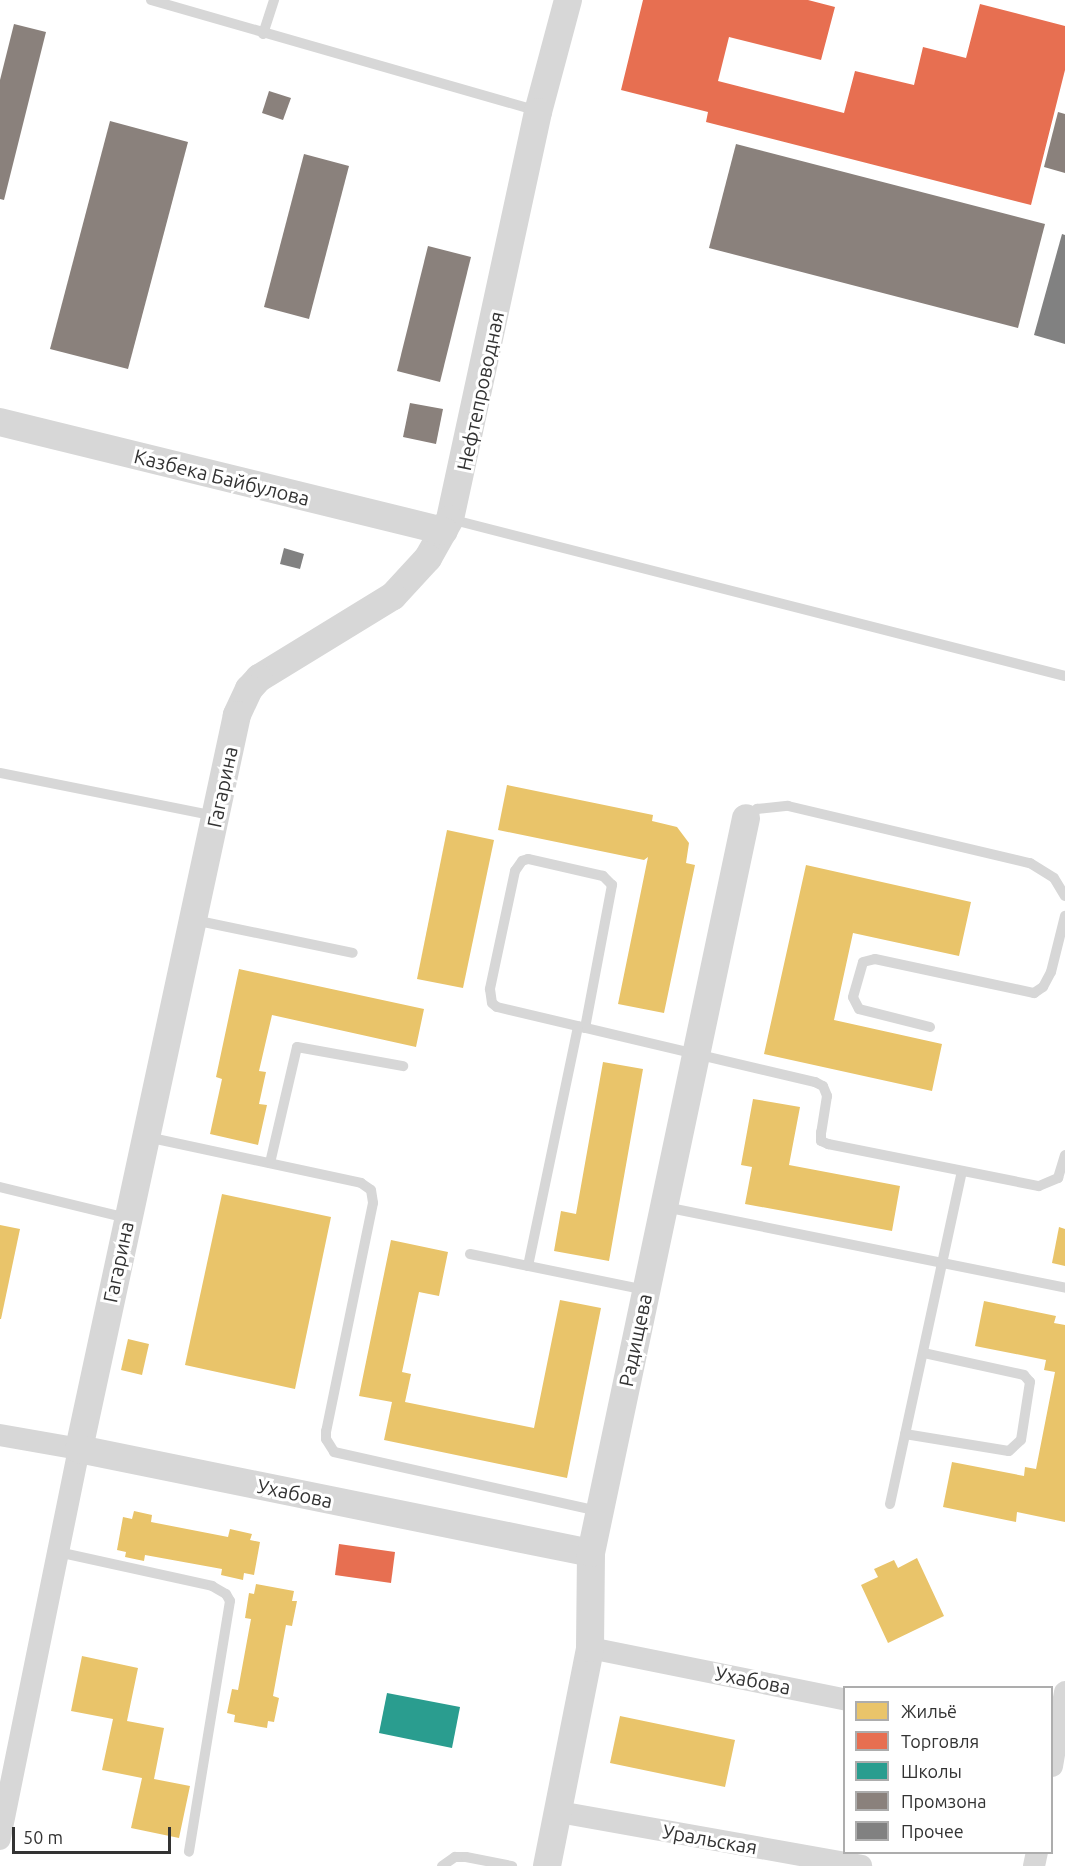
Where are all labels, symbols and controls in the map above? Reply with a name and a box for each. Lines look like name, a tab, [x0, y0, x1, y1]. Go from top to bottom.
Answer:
street label: Нефтепроводная	[451, 309, 509, 473]
street label: Казбека Байбулова	[132, 444, 312, 510]
street label: Гагарина	[202, 744, 242, 830]
street label: Гагарина	[98, 1219, 138, 1305]
street label: Радищева	[613, 1291, 657, 1389]
street label: Ухабова	[255, 1473, 335, 1513]
street label: Ухабова	[713, 1661, 793, 1699]
legend	[843, 1686, 1053, 1854]
text: Жильё	[901, 1701, 957, 1721]
text: Торговля	[901, 1731, 979, 1751]
text: Школы	[901, 1761, 962, 1781]
text: Промзона	[901, 1791, 986, 1811]
scale bar	[15, 1815, 174, 1853]
street label: Уральская	[661, 1819, 759, 1859]
text: Прочее	[901, 1821, 964, 1841]
text: 50 m	[23, 1827, 63, 1847]

